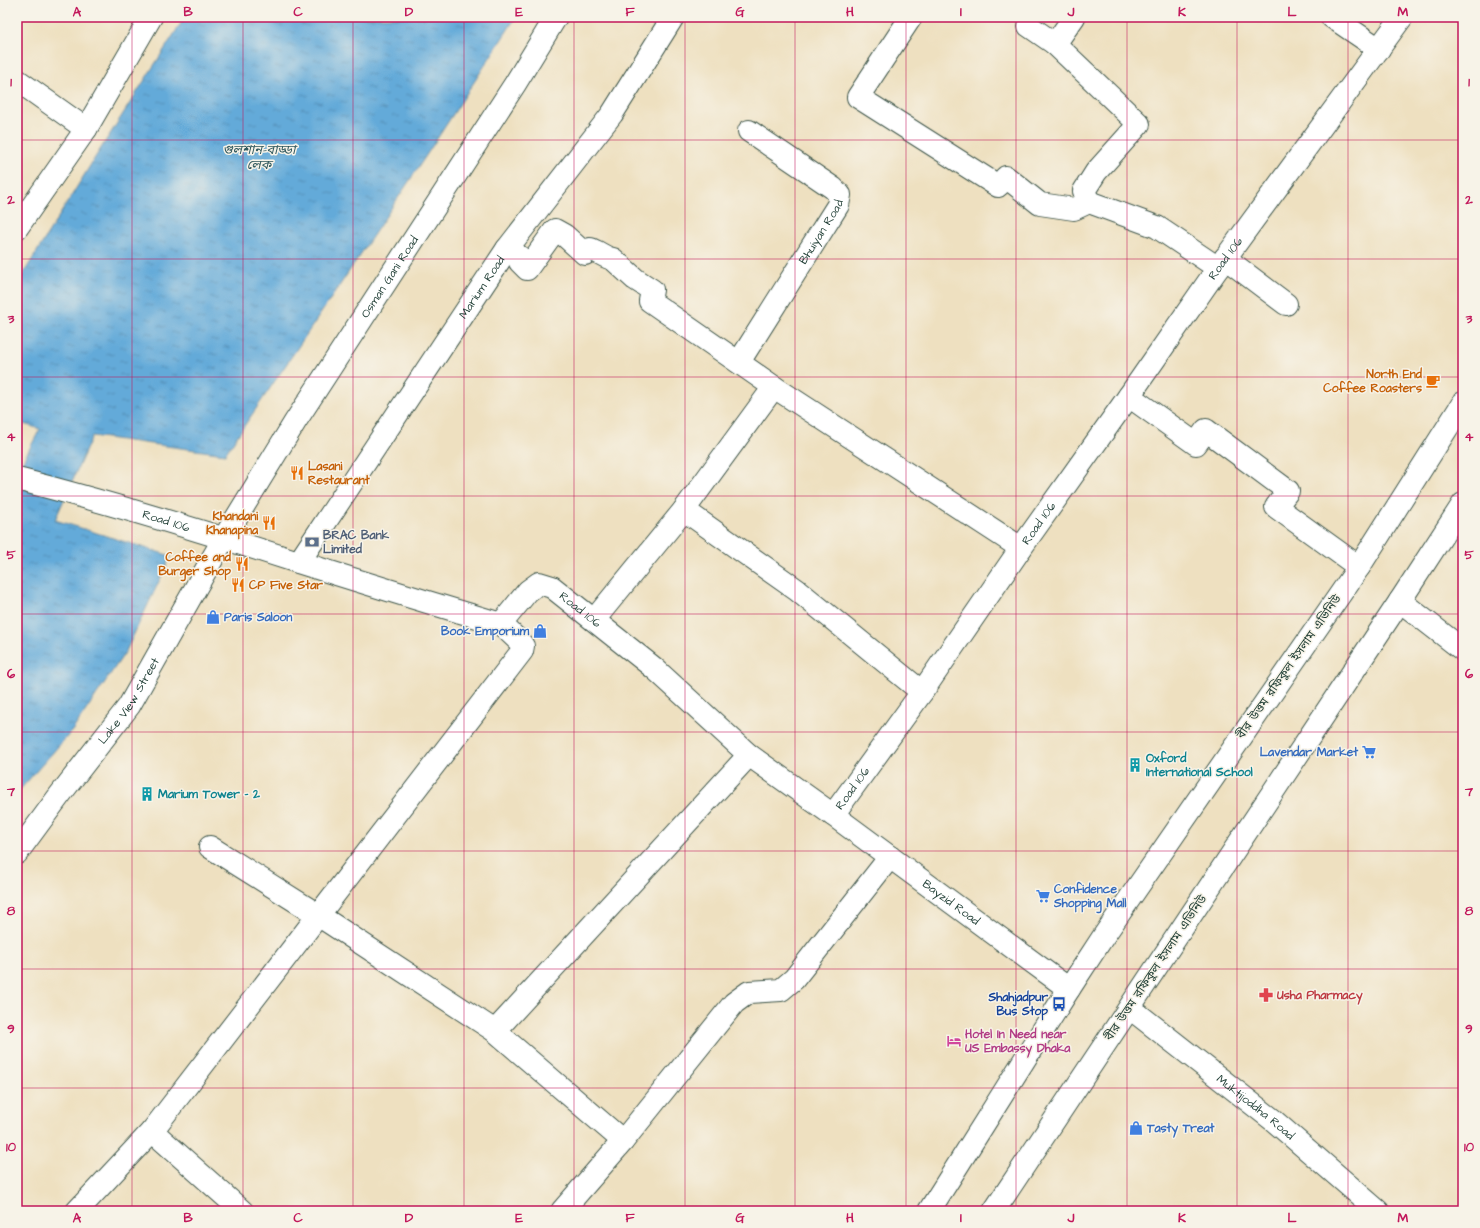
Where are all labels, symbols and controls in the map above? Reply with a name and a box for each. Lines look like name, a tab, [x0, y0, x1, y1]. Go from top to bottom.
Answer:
text: A	[73, 3, 82, 21]
text: B	[183, 3, 193, 21]
text: C	[293, 3, 303, 21]
text: D	[405, 3, 414, 21]
text: E	[515, 3, 523, 21]
text: F	[625, 3, 635, 21]
text: G	[735, 3, 745, 21]
text: H	[846, 3, 854, 21]
text: I	[960, 3, 962, 21]
text: J	[1067, 3, 1075, 21]
text: K	[1178, 3, 1186, 21]
text: L	[1287, 3, 1297, 21]
text: M	[1398, 3, 1409, 21]
text: 1	[10, 73, 12, 91]
text: 1	[1468, 73, 1470, 91]
water label: গুলশান-বাড্ডা লেক	[223, 141, 298, 174]
text: 2	[6, 191, 15, 209]
text: 2	[1464, 191, 1473, 209]
street label: Bhuiyan Road	[794, 198, 847, 267]
street label: Osman Gani Road	[356, 232, 423, 321]
street label: Road 106	[1204, 233, 1247, 283]
street label: Marium Road	[455, 252, 509, 322]
text: 3	[7, 310, 15, 328]
text: 3	[1465, 310, 1473, 328]
place label: North End Coffee Roasters	[1323, 366, 1423, 397]
cafe icon: North End Coffee Roasters	[1425, 373, 1441, 389]
text: 4	[7, 428, 16, 446]
text: 4	[1465, 428, 1474, 446]
place label: Lasani Restaurant	[308, 458, 370, 489]
restaurant icon: Lasani Restaurant	[289, 465, 305, 481]
street label: Road 106	[1017, 498, 1060, 548]
street label: Road 106	[140, 505, 193, 536]
place label: Khandani Khanapina	[206, 508, 259, 540]
restaurant icon: Khandani Khanapina	[261, 515, 277, 531]
place label: BRAC Bank Limited	[323, 527, 390, 558]
bank icon: BRAC Bank Limited	[304, 534, 320, 550]
text: 5	[6, 546, 16, 564]
text: 5	[1464, 546, 1474, 564]
place label: Coffee and Burger Shop	[159, 549, 232, 582]
restaurant icon: Coffee and Burger Shop	[234, 556, 250, 572]
restaurant icon: CP Five Star	[230, 577, 246, 593]
place label: CP Five Star	[249, 577, 323, 594]
street label: Road 106	[556, 588, 605, 632]
street label: বীর উত্তম রফিকুল ইসলাম এভিনিউ	[1232, 591, 1346, 743]
shop icon: Paris Saloon	[205, 609, 221, 625]
place label: Paris Saloon	[224, 609, 292, 626]
place label: Book Emporium	[441, 623, 530, 641]
shop icon: Book Emporium	[532, 623, 548, 639]
street label: Lake View Street	[94, 654, 163, 748]
text: 6	[7, 665, 16, 683]
text: 6	[1465, 665, 1474, 683]
place label: Lavendar Market	[1260, 744, 1358, 761]
supermarket icon: Lavendar Market	[1361, 744, 1377, 760]
place label: Oxford International School	[1146, 750, 1253, 781]
building icon: Oxford International School	[1127, 757, 1143, 773]
street label: Road 106	[831, 763, 874, 813]
text: 7	[6, 783, 16, 801]
text: 7	[1464, 783, 1474, 801]
building icon: Marium Tower - 2	[139, 786, 155, 802]
place label: Marium Tower - 2	[158, 786, 260, 803]
street label: Bayzid Road	[919, 875, 983, 929]
place label: Confidence Shopping Mall	[1053, 881, 1126, 914]
supermarket icon: Confidence Shopping Mall	[1035, 888, 1051, 904]
street label: বীর উত্তম রফিকুল ইসলাম এভিনিউ	[1100, 891, 1212, 1045]
text: 8	[7, 902, 16, 920]
text: 8	[1465, 902, 1474, 920]
pharmacy icon: Usha Pharmacy	[1258, 987, 1274, 1003]
place label: Usha Pharmacy	[1276, 987, 1363, 1005]
place label: Shahjadpur Bus Stop	[988, 989, 1048, 1021]
bus stop icon: Shahjadpur Bus Stop	[1051, 996, 1067, 1012]
text: 9	[7, 1020, 15, 1038]
text: 9	[1465, 1020, 1473, 1038]
place label: Hotel In Need near US Embassy Dhaka	[964, 1026, 1071, 1058]
hotel icon: Hotel In Need near US Embassy Dhaka	[946, 1033, 962, 1049]
street label: Muktijoddha Road	[1213, 1070, 1298, 1144]
shop icon: Tasty Treat	[1128, 1120, 1144, 1136]
place label: Tasty Treat	[1146, 1120, 1215, 1138]
text: 10	[6, 1138, 17, 1156]
text: 10	[1464, 1138, 1475, 1156]
text: A	[73, 1209, 82, 1227]
text: B	[183, 1209, 193, 1227]
text: C	[293, 1209, 303, 1227]
text: D	[405, 1209, 414, 1227]
text: E	[515, 1209, 523, 1227]
text: F	[625, 1209, 635, 1227]
text: G	[735, 1209, 745, 1227]
text: H	[846, 1209, 854, 1227]
text: I	[960, 1209, 962, 1227]
text: J	[1067, 1209, 1075, 1227]
text: K	[1178, 1209, 1186, 1227]
text: L	[1287, 1209, 1297, 1227]
text: M	[1398, 1209, 1409, 1227]

